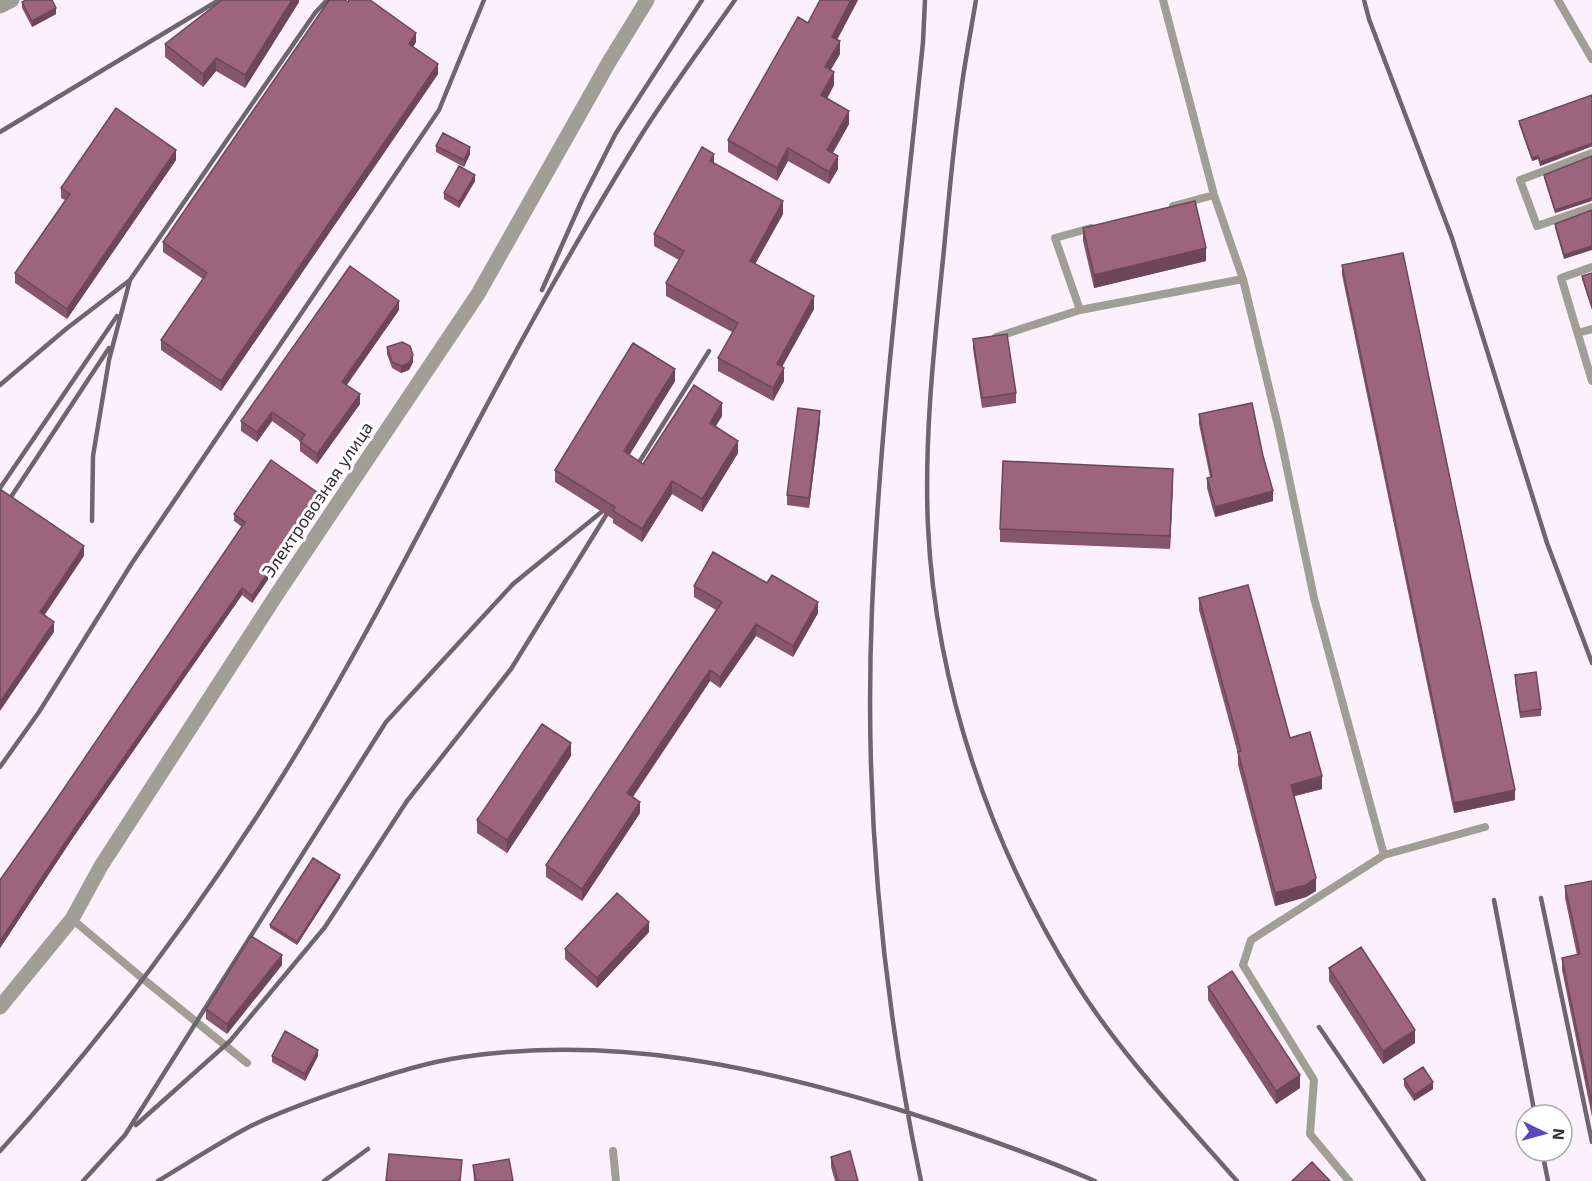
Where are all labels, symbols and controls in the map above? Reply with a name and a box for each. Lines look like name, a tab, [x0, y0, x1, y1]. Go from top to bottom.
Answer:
street label: Электровозная улица	[257, 417, 377, 581]
north arrow	[1514, 1103, 1574, 1163]
text: N	[1549, 1128, 1569, 1141]

